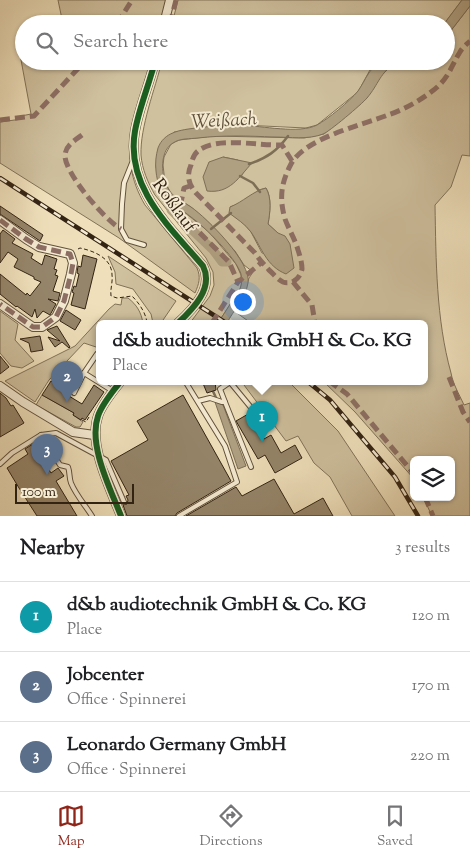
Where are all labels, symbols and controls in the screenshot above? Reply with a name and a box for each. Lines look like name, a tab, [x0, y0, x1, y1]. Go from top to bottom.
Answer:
search box	[15, 15, 455, 70]
icon: search	[33, 29, 61, 57]
text: Search here	[73, 29, 168, 56]
water label: Weißach	[191, 106, 258, 137]
street label: Roßlauf	[145, 174, 202, 239]
your location	[230, 289, 256, 315]
popup	[96, 320, 428, 385]
text: d&b audiotechnik GmbH & Co. KG	[112, 328, 412, 355]
text: Place	[112, 355, 148, 378]
pin: 2	[51, 361, 83, 402]
pin: 1	[246, 401, 278, 442]
pin: 3	[31, 434, 63, 475]
map controls	[410, 456, 455, 501]
button: layers	[410, 456, 455, 501]
scale bar	[15, 481, 134, 504]
text: 100 m	[22, 483, 56, 503]
text: Nearby	[20, 534, 85, 564]
text: 3 results	[395, 537, 450, 560]
text: d&b audiotechnik GmbH & Co. KG	[67, 592, 366, 619]
text: 1	[33, 605, 39, 628]
text: 120 m	[412, 605, 450, 628]
text: Place	[67, 619, 102, 642]
text: Jobcenter	[67, 662, 144, 689]
text: 2	[32, 675, 40, 698]
text: 170 m	[412, 675, 450, 698]
text: Office · Spinnerei	[67, 689, 186, 712]
text: Leonardo Germany GmbH	[67, 732, 286, 759]
text: 3	[33, 745, 39, 768]
text: 220 m	[410, 745, 450, 768]
text: Office · Spinnerei	[67, 759, 186, 782]
tab: Map	[57, 802, 85, 852]
tab: Directions	[199, 802, 263, 852]
tab: Saved	[377, 802, 413, 852]

